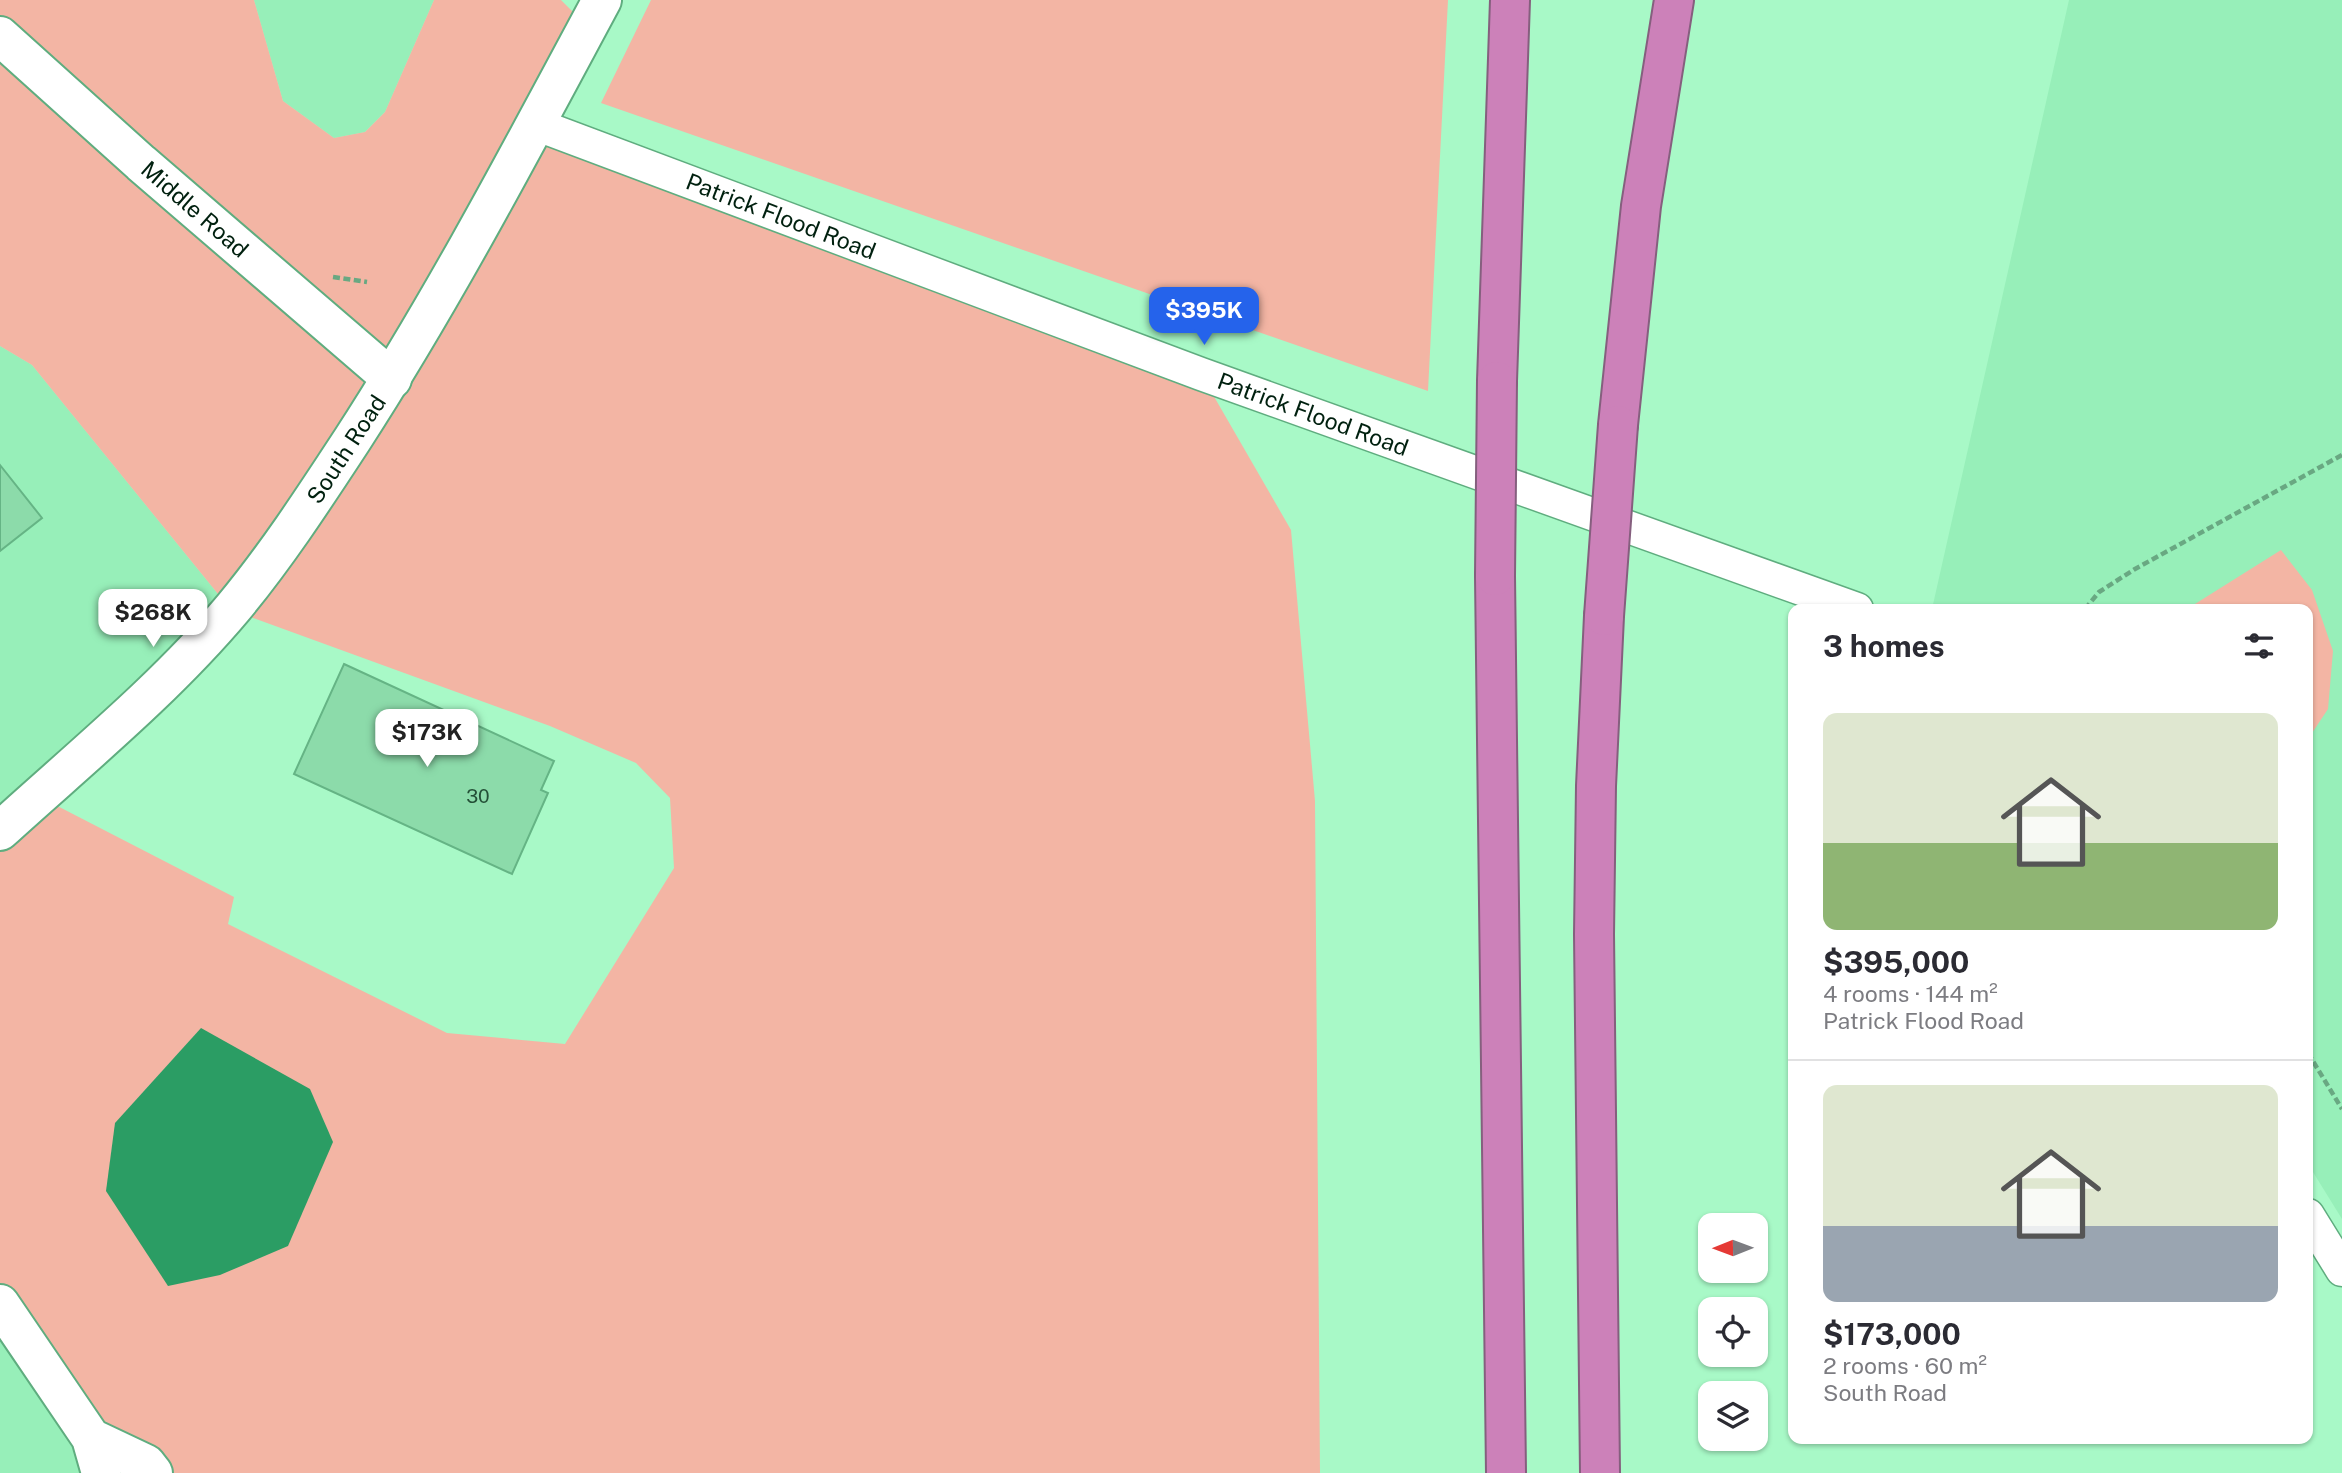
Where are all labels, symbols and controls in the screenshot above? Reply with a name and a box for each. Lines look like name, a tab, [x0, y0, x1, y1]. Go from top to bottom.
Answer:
street label: Middle Road	[136, 155, 254, 263]
street label: Patrick Flood Road	[682, 167, 880, 265]
pin: $395K	[1155, 288, 1253, 347]
text: $395K	[1165, 296, 1243, 323]
street label: Patrick Flood Road	[1214, 367, 1412, 461]
street label: South Road	[301, 390, 391, 508]
pin: $268K	[104, 590, 202, 649]
text: $268K	[114, 598, 192, 625]
icon: filters	[2240, 627, 2278, 665]
text: 3 homes	[1823, 628, 1945, 664]
pin: $173K	[378, 710, 476, 769]
text: $173K	[391, 718, 463, 745]
icon: home	[1988, 759, 2114, 885]
house number: 30	[466, 785, 490, 807]
text: $395,000	[1823, 944, 1969, 980]
text: 4 rooms · 144 m²	[1823, 980, 1998, 1007]
text: Patrick Flood Road	[1823, 1007, 2024, 1034]
icon: home	[1988, 1131, 2114, 1257]
north arrow	[1698, 1213, 1768, 1283]
map controls	[1698, 1213, 1768, 1451]
button: locate	[1698, 1297, 1768, 1367]
text: $173,000	[1823, 1316, 1961, 1352]
text: 2 rooms · 60 m²	[1823, 1352, 1987, 1379]
text: South Road	[1823, 1379, 1947, 1406]
button: layers	[1698, 1381, 1768, 1451]

